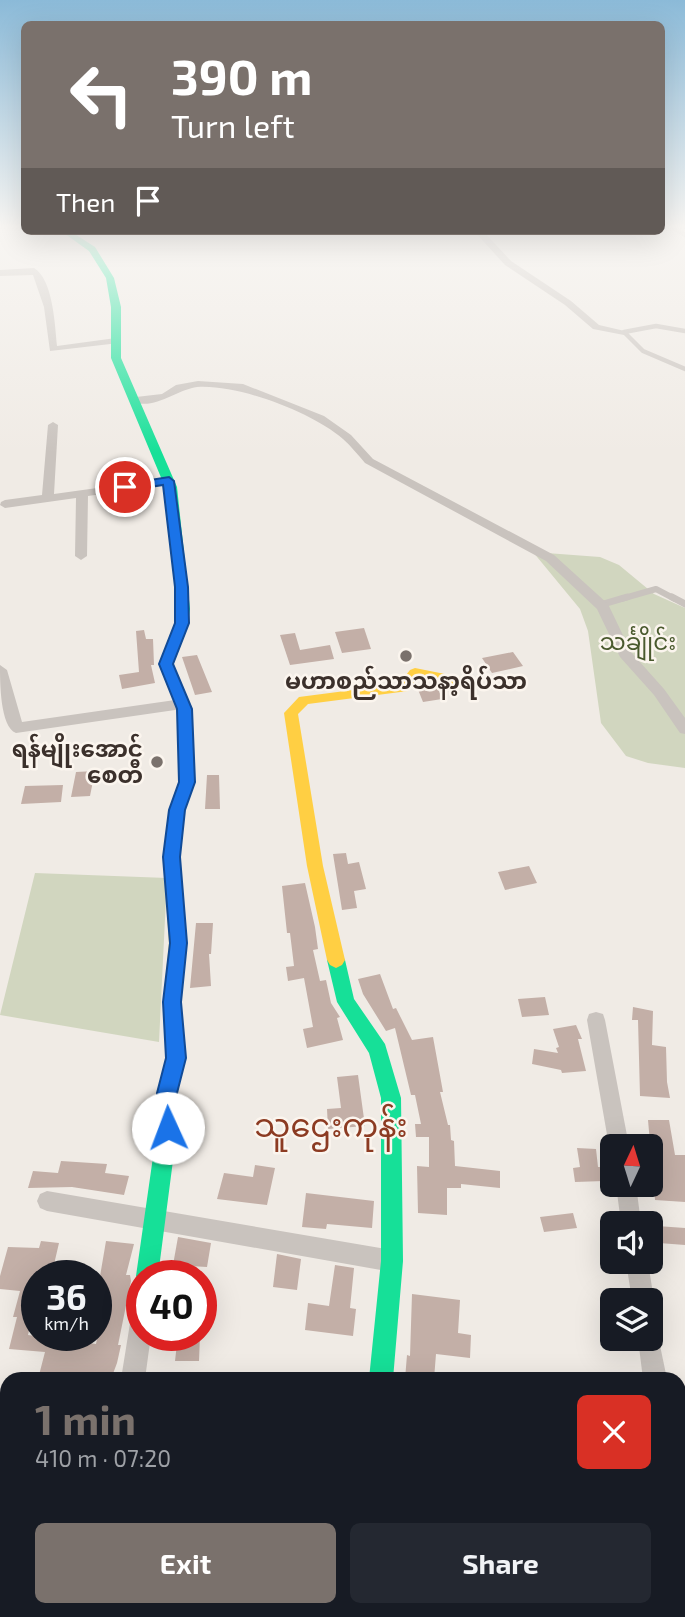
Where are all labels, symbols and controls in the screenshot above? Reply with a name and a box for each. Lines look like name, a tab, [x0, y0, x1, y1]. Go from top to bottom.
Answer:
text: 390 m	[171, 46, 312, 105]
icon: left	[56, 49, 147, 140]
text: Turn left	[171, 106, 295, 144]
icon: arrive	[129, 182, 167, 220]
text: Then	[56, 186, 115, 217]
pin	[95, 457, 155, 517]
icon: arrive	[106, 468, 144, 506]
park label: သင်္ချိုင်း	[600, 626, 676, 661]
marker: မဟာစည်သာသနာ့ရိပ်သာ	[398, 648, 414, 664]
place label: မဟာစည်သာသနာ့ရိပ်သာ	[285, 665, 527, 700]
place label: ရန်မျိုးအောင် စေတီ	[12, 733, 143, 788]
marker: ရန်မျိုးအောင် စေတီ	[149, 754, 165, 770]
position arrow	[131, 1091, 205, 1165]
district label: သူဌေးကုန်း	[254, 1103, 408, 1152]
north arrow	[600, 1134, 663, 1197]
map controls	[600, 1134, 663, 1351]
button: sound	[600, 1211, 663, 1274]
speed limit sign: 40	[126, 1260, 217, 1351]
text: 36	[46, 1275, 87, 1317]
button: layers	[600, 1288, 663, 1351]
text: km/h	[44, 1312, 89, 1334]
text: 1 min	[35, 1393, 136, 1443]
button: close	[577, 1395, 651, 1469]
text: 410 m · 07:20	[35, 1444, 171, 1472]
button: Exit	[35, 1523, 336, 1603]
button: Share	[350, 1523, 651, 1603]

